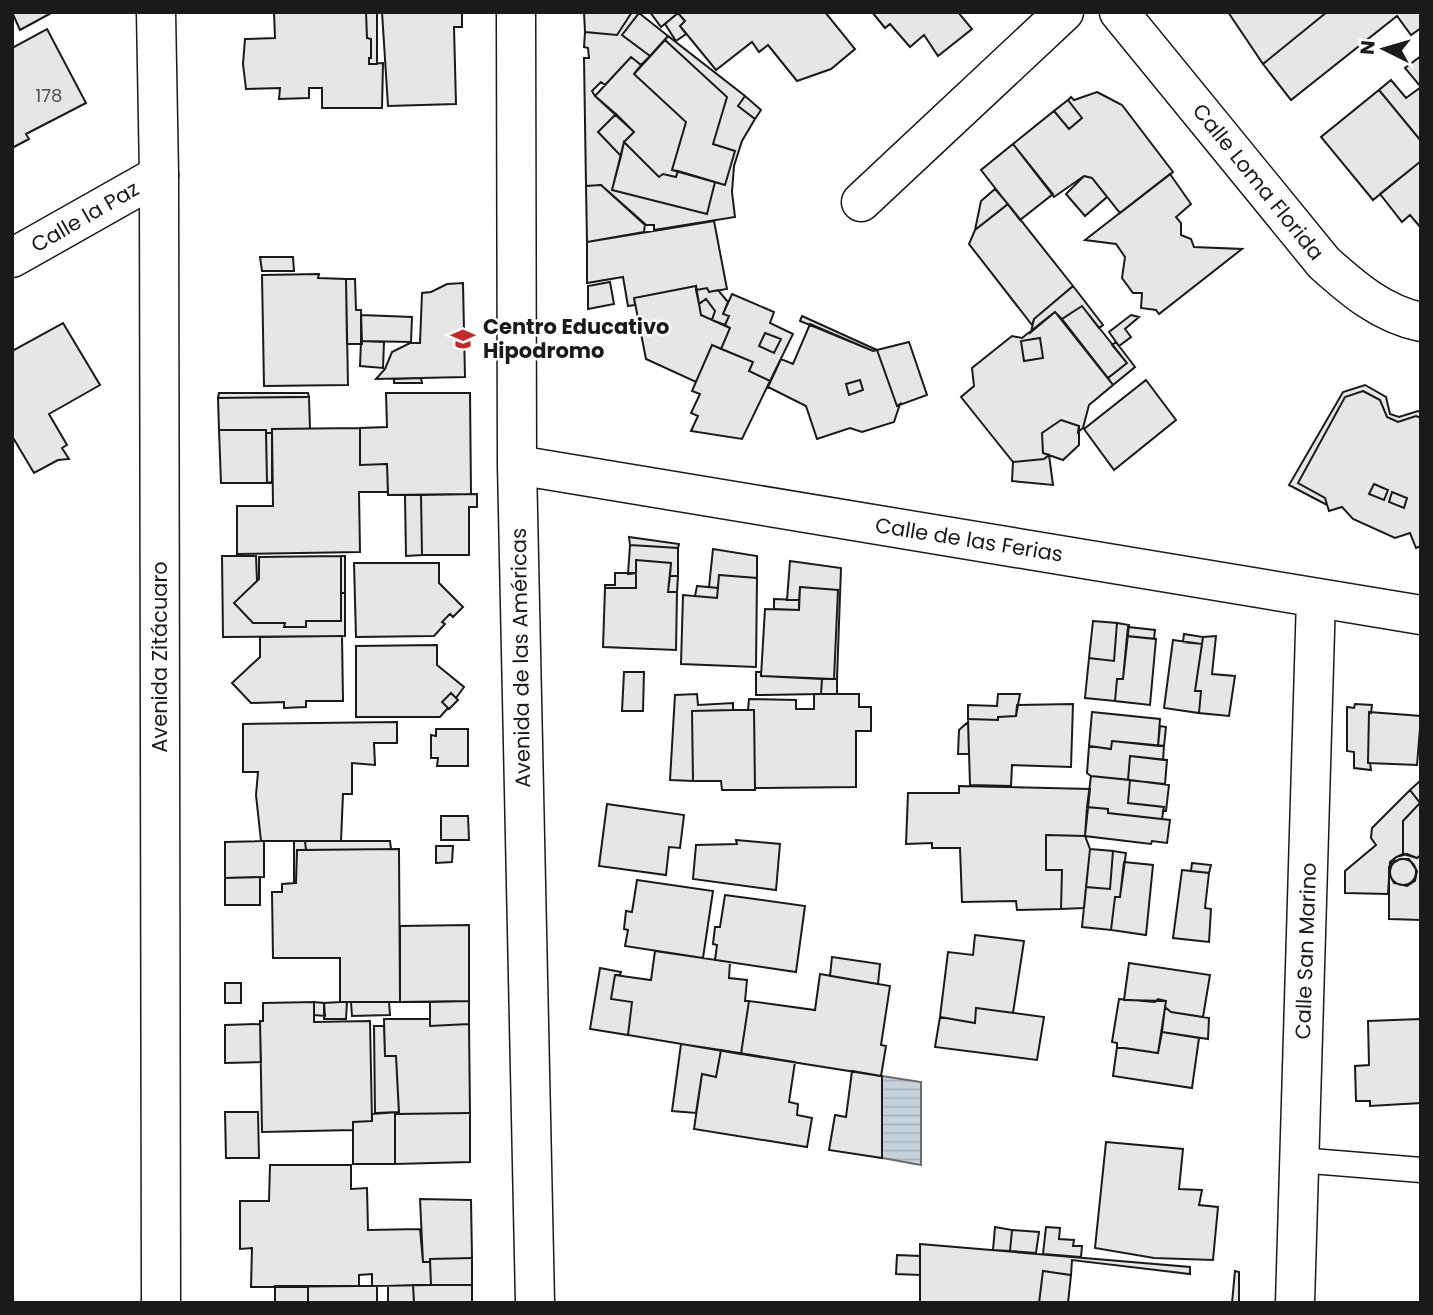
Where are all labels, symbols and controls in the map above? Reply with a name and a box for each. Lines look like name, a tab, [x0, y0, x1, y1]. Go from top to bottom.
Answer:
north arrow	[1349, 14, 1419, 84]
text: N	[1353, 39, 1382, 56]
house number: 178	[36, 83, 62, 108]
street label: Calle Loma Florida	[1186, 97, 1331, 266]
street label: Calle la Paz	[25, 174, 144, 259]
place label: Centro Educativo Hipodromo	[483, 312, 669, 365]
school or university icon: Centro Educativo Hipodromo	[449, 325, 477, 353]
street label: Calle de las Ferias	[873, 510, 1065, 569]
street label: Avenida de las Américas	[504, 528, 537, 788]
street label: Avenida Zitácuaro	[145, 561, 174, 753]
street label: Calle San Marino	[1288, 862, 1323, 1040]

